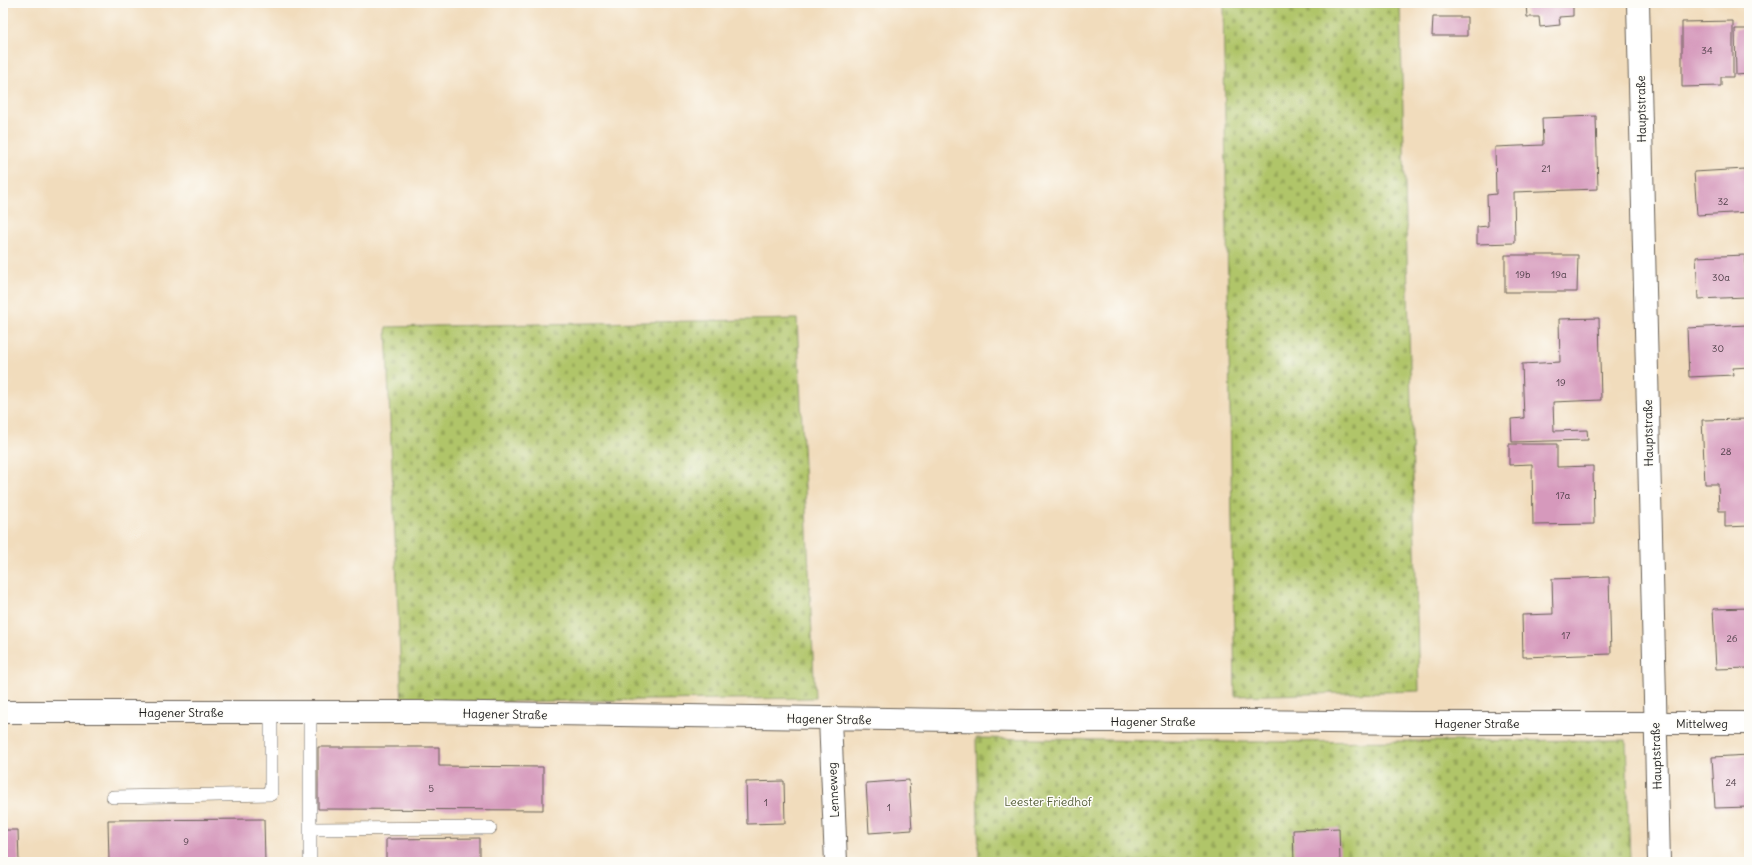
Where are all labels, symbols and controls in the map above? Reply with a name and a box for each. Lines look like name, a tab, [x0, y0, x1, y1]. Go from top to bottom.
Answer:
house number: 34	[1701, 44, 1713, 57]
street label: Hauptstraße	[1633, 75, 1649, 143]
house number: 21	[1541, 162, 1551, 175]
house number: 32	[1717, 195, 1729, 208]
house number: 19b	[1515, 268, 1531, 281]
house number: 19a	[1551, 268, 1567, 281]
house number: 30a	[1712, 271, 1730, 284]
house number: 30	[1712, 342, 1724, 355]
house number: 19	[1556, 376, 1566, 389]
street label: Hauptstraße	[1640, 399, 1656, 467]
house number: 28	[1720, 445, 1732, 458]
house number: 17a	[1556, 489, 1571, 502]
house number: 17	[1562, 629, 1571, 642]
house number: 26	[1726, 632, 1738, 645]
street label: Hagener Straße	[139, 705, 223, 720]
street label: Hagener Straße	[462, 706, 548, 722]
street label: Hagener Straße	[786, 711, 872, 727]
street label: Hagener Straße	[1111, 714, 1195, 729]
street label: Hagener Straße	[1435, 716, 1519, 731]
street label: Mittelweg	[1676, 716, 1728, 731]
street label: Hauptstraße	[1647, 722, 1665, 790]
street label: Lenneweg	[824, 762, 842, 818]
house number: 24	[1725, 776, 1737, 789]
house number: 5	[428, 782, 434, 795]
park label: Leester Friedhof	[1004, 794, 1093, 809]
house number: 1	[764, 796, 768, 809]
house number: 1	[887, 801, 891, 814]
house number: 9	[183, 835, 189, 848]

